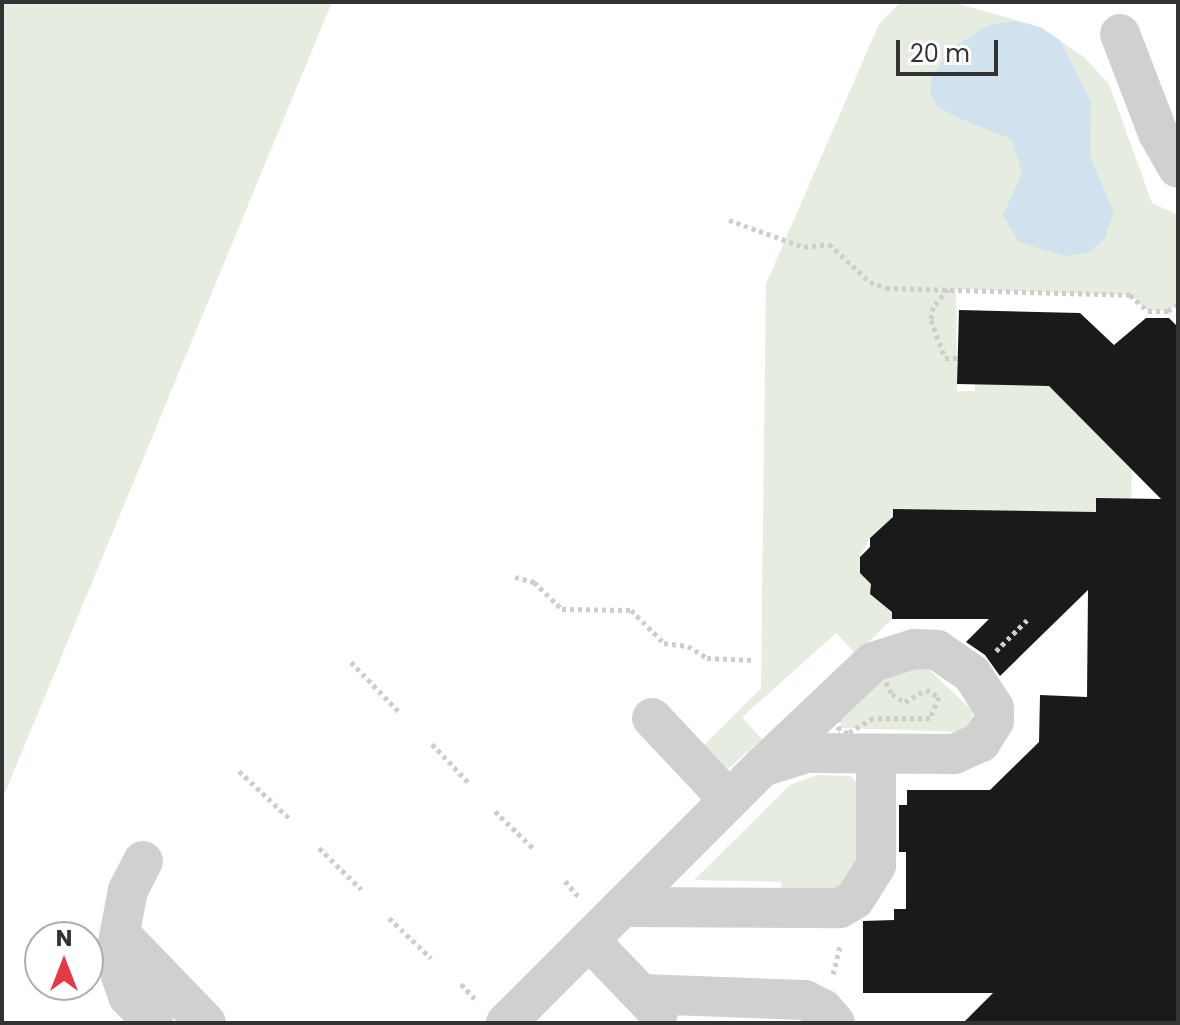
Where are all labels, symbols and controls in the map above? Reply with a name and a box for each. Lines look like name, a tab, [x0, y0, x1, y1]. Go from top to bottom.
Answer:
scale bar	[900, 24, 1002, 74]
text: 20 m	[910, 37, 970, 70]
north arrow	[24, 921, 104, 1001]
text: N	[56, 923, 72, 954]

